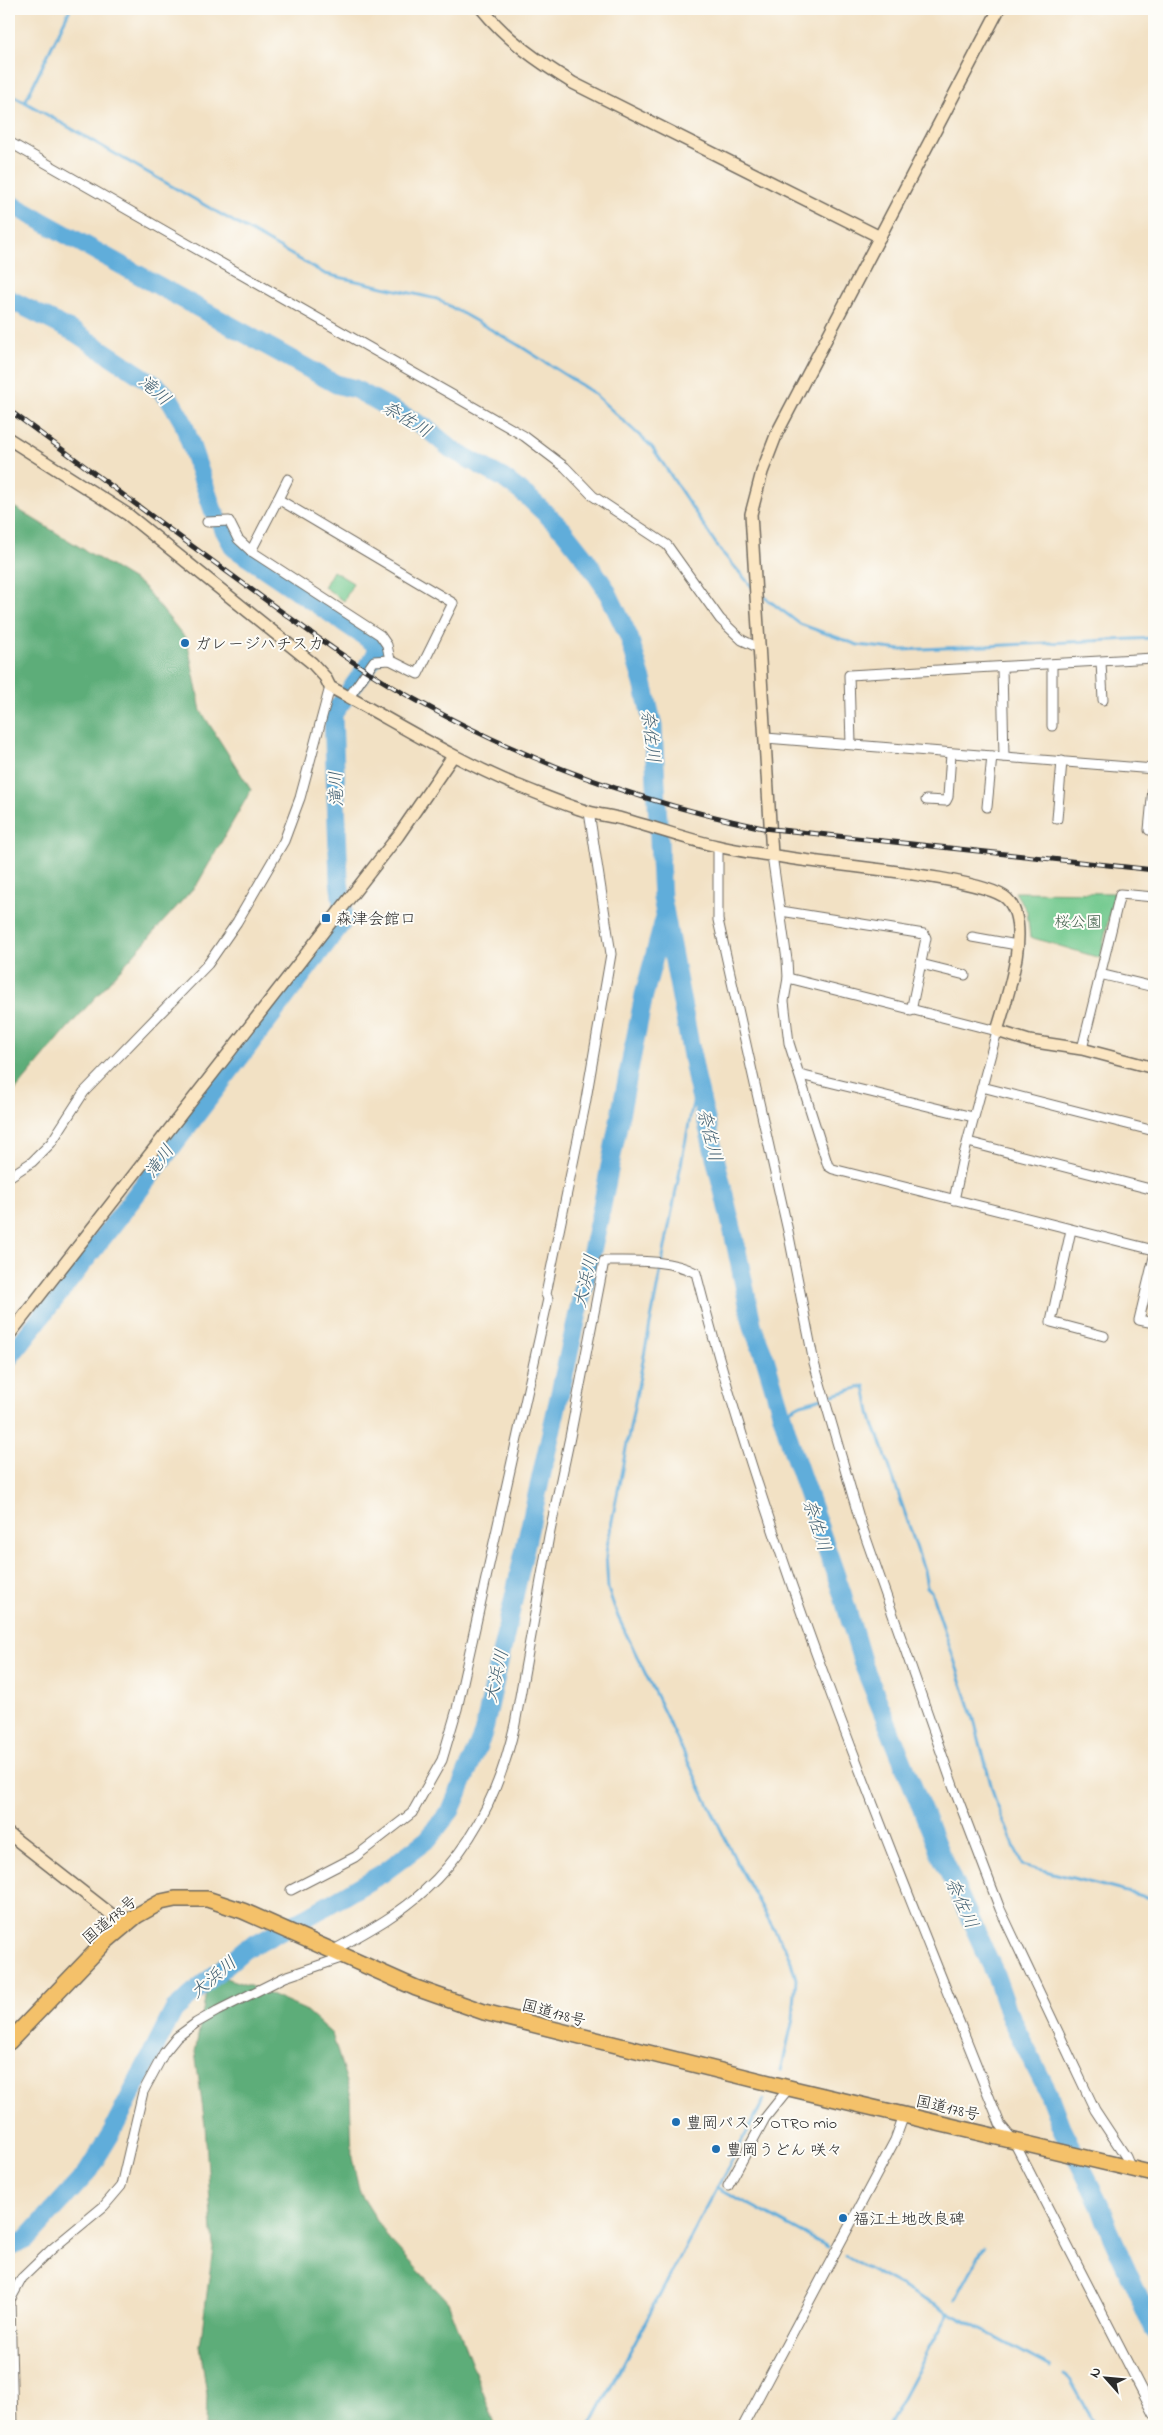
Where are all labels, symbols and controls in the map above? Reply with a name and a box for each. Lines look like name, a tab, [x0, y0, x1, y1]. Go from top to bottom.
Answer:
water label: 滝川	[132, 370, 176, 413]
water label: 奈佐川	[376, 396, 436, 446]
place label: ガレージハチスカ	[195, 633, 324, 657]
marker: ガレージハチスカ	[179, 637, 191, 649]
water label: 奈佐川	[633, 708, 665, 765]
water label: 滝川	[324, 770, 352, 807]
place label: 森津会館口	[336, 908, 416, 932]
park label: 桜公園	[1054, 911, 1102, 935]
marker: 森津会館口	[320, 912, 332, 924]
water label: 奈佐川	[689, 1106, 727, 1165]
water label: 滝川	[139, 1140, 182, 1184]
water label: 大浜川	[568, 1252, 606, 1311]
water label: 奈佐川	[794, 1496, 836, 1555]
water label: 大浜川	[479, 1647, 517, 1706]
water label: 奈佐川	[937, 1874, 983, 1934]
street label: 国道178号	[77, 1890, 143, 1951]
water label: 大浜川	[185, 1951, 243, 2006]
street label: 国道178号	[519, 1994, 588, 2034]
street label: 国道178号	[913, 2090, 982, 2128]
place label: 豊岡パスタ OTRO mio	[686, 2112, 837, 2136]
marker: 豊岡パスタ OTRO mio	[670, 2116, 682, 2128]
place label: 豊岡うどん 咲々	[726, 2139, 842, 2163]
marker: 豊岡うどん 咲々	[710, 2143, 722, 2155]
place label: 福江土地改良碑	[853, 2208, 965, 2232]
marker: 福江土地改良碑	[837, 2212, 849, 2224]
north arrow	[1080, 2352, 1130, 2402]
text: N	[1084, 2364, 1107, 2382]

